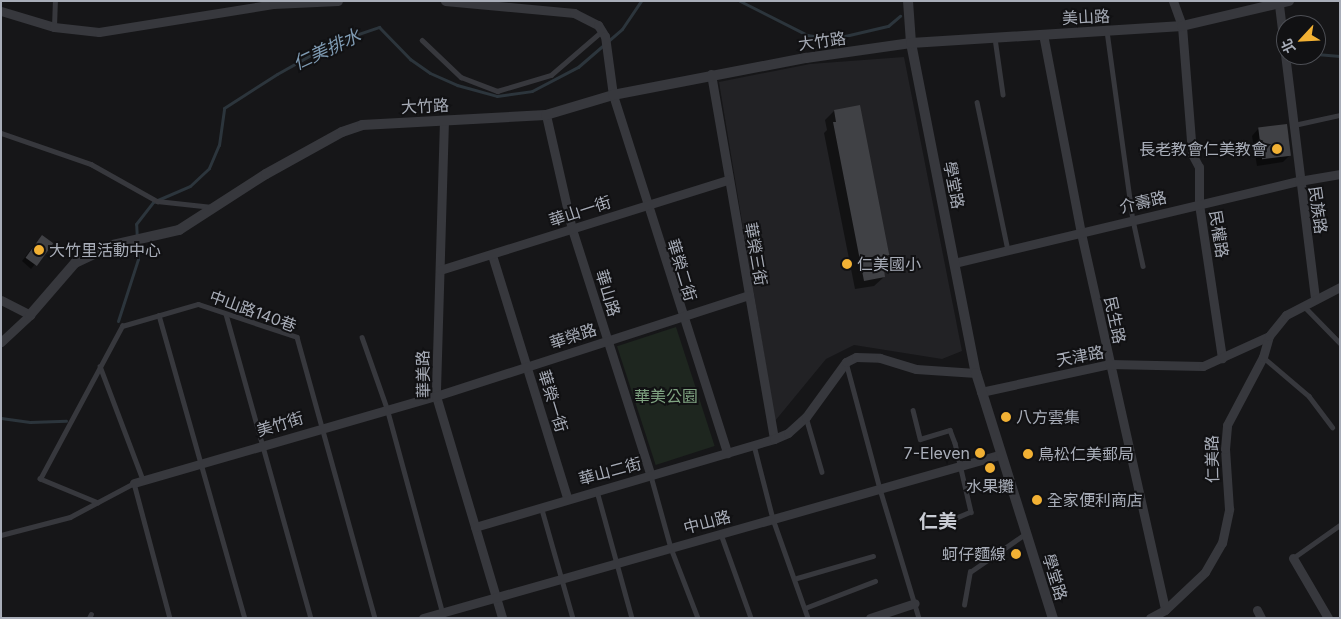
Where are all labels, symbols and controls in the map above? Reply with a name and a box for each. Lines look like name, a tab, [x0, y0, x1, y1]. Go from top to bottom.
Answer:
street label: 美山路	[1062, 6, 1110, 28]
north arrow	[1276, 15, 1326, 65]
water label: 仁美排水	[290, 25, 364, 75]
street label: 大竹路	[797, 28, 847, 54]
text: 北	[1277, 36, 1299, 56]
street label: 大竹路	[401, 95, 449, 117]
place label: 長老教會仁美教會	[1139, 139, 1267, 159]
marker: 長老教會仁美教會	[1271, 143, 1283, 155]
street label: 學堂路	[940, 160, 968, 210]
street label: 民族路	[1305, 185, 1331, 235]
street label: 介壽路	[1117, 187, 1169, 217]
street label: 華山一街	[547, 192, 613, 230]
street label: 民權路	[1206, 209, 1232, 259]
street label: 華榮三街	[741, 221, 771, 287]
street label: 華榮二街	[663, 237, 701, 303]
place label: 大竹里活動中心	[49, 240, 161, 260]
marker: 大竹里活動中心	[33, 244, 45, 256]
place label: 仁美國小	[857, 254, 921, 274]
marker: 仁美國小	[841, 258, 853, 270]
street label: 華山路	[592, 267, 624, 319]
street label: 中山路140巷	[207, 286, 299, 336]
street label: 民生路	[1101, 295, 1129, 345]
street label: 華榮路	[547, 319, 599, 353]
street label: 天津路	[1055, 342, 1105, 370]
street label: 華美路	[413, 350, 433, 398]
street label: 華榮一街	[534, 368, 572, 434]
park label: 華美公園	[634, 386, 698, 406]
place label: 八方雲集	[1016, 407, 1080, 427]
street label: 美竹街	[254, 408, 306, 440]
marker: 八方雲集	[1000, 411, 1012, 423]
street label: 仁美路	[1202, 435, 1222, 483]
place label: 7-Eleven	[904, 443, 970, 463]
place label: 鳥松仁美郵局	[1038, 444, 1134, 464]
marker: 7-Eleven	[974, 447, 986, 459]
marker: 鳥松仁美郵局	[1022, 448, 1034, 460]
street label: 華山二街	[577, 453, 643, 489]
marker: 水果攤	[984, 462, 996, 474]
place label: 水果攤	[966, 476, 1014, 496]
place label: 全家便利商店	[1047, 490, 1143, 510]
marker: 全家便利商店	[1031, 494, 1043, 506]
street label: 中山路	[681, 507, 733, 537]
district label: 仁美	[919, 511, 957, 533]
place label: 蚵仔麵線	[942, 544, 1006, 564]
marker: 蚵仔麵線	[1010, 548, 1022, 560]
street label: 學堂路	[1039, 551, 1071, 603]

